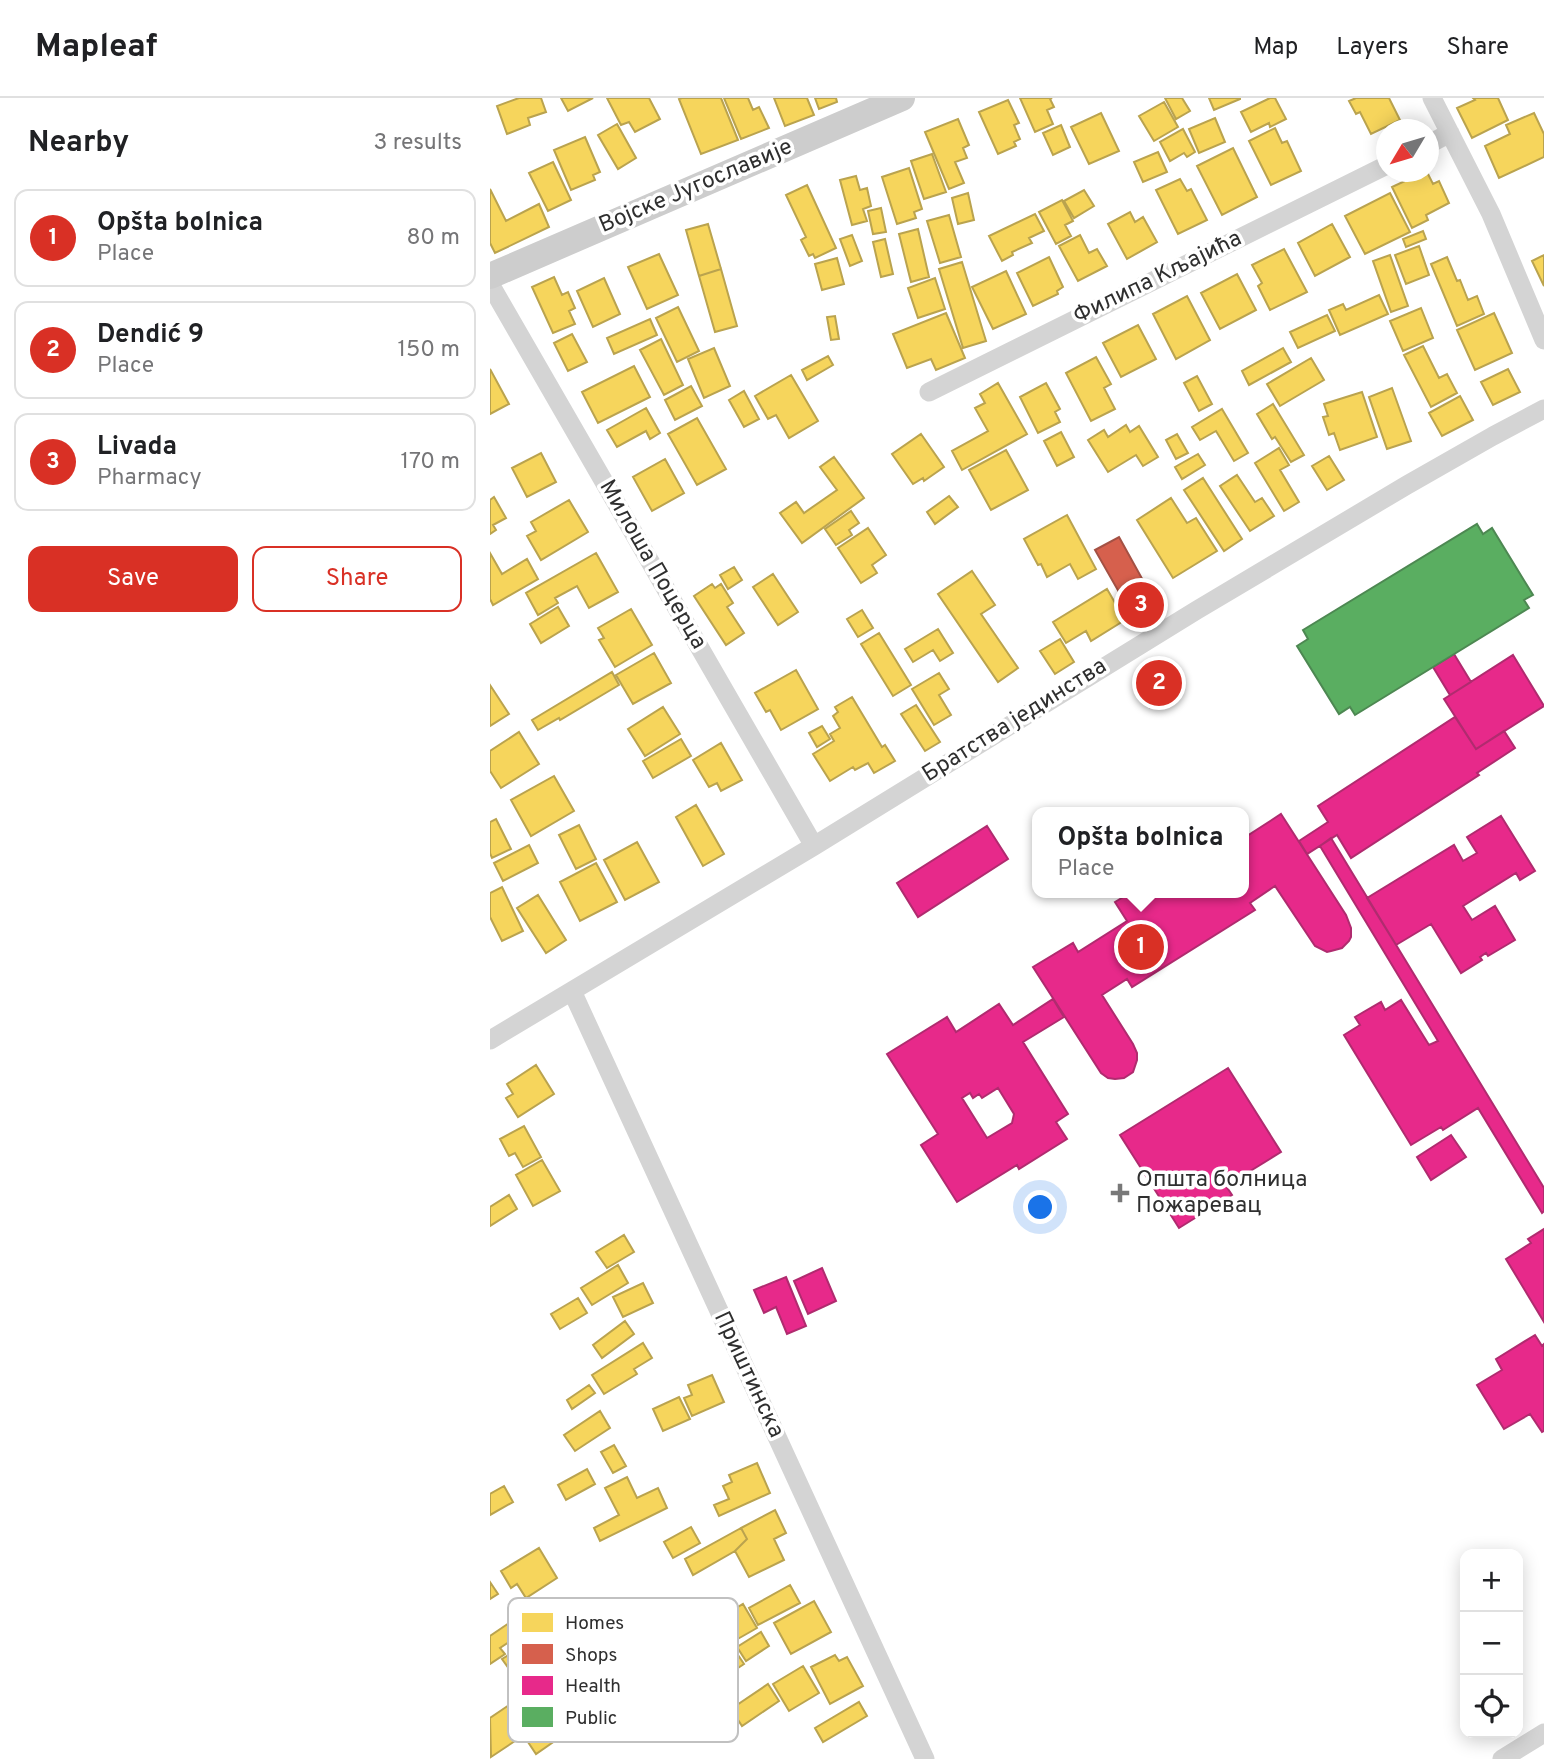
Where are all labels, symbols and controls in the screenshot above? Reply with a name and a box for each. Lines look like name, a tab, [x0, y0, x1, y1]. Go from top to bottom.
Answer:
text: Mapleaf	[35, 27, 158, 69]
text: Map	[1253, 33, 1298, 63]
text: Layers	[1336, 33, 1408, 63]
text: Share	[1446, 33, 1509, 63]
north arrow	[1376, 119, 1439, 182]
text: Nearby	[28, 125, 129, 162]
text: 3 results	[373, 129, 462, 158]
street label: Војске Југославије	[595, 133, 797, 241]
text: Opšta bolnica	[97, 207, 263, 240]
text: 1	[48, 224, 58, 253]
text: 80 m	[407, 224, 460, 253]
street label: Филипа Кљајића	[1069, 225, 1247, 331]
text: Place	[97, 240, 154, 269]
text: Dendić 9	[97, 319, 204, 352]
text: 2	[46, 336, 60, 365]
text: 150 m	[398, 336, 460, 365]
text: Place	[97, 352, 154, 381]
text: Livada	[97, 431, 177, 464]
text: 3	[46, 448, 60, 477]
text: 170 m	[401, 448, 460, 477]
text: Pharmacy	[97, 464, 202, 493]
street label: Милоша Поцерца	[592, 475, 712, 655]
button: Save	[28, 546, 238, 612]
button: Share	[252, 546, 462, 612]
pin: 3	[1118, 579, 1164, 631]
street label: Братства јединства	[917, 652, 1113, 790]
pin: 2	[1136, 657, 1182, 709]
popup	[1032, 807, 1249, 898]
text: Opšta bolnica	[1057, 822, 1224, 855]
text: Place	[1057, 855, 1114, 884]
pin: 1	[1118, 921, 1164, 973]
place label: Општа болница Пожаревац	[1136, 1166, 1307, 1221]
marker: Општа болница Пожаревац	[1110, 1183, 1130, 1203]
your location	[1023, 1190, 1057, 1224]
street label: Приштинска	[706, 1307, 790, 1443]
map controls	[1460, 1549, 1523, 1738]
button: +	[1460, 1549, 1523, 1612]
legend	[508, 1598, 738, 1742]
text: Homes	[565, 1612, 624, 1636]
button: −	[1460, 1612, 1523, 1675]
text: Shops	[565, 1644, 617, 1668]
text: Health	[565, 1675, 621, 1699]
button: locate	[1460, 1675, 1523, 1738]
text: Public	[565, 1707, 617, 1731]

